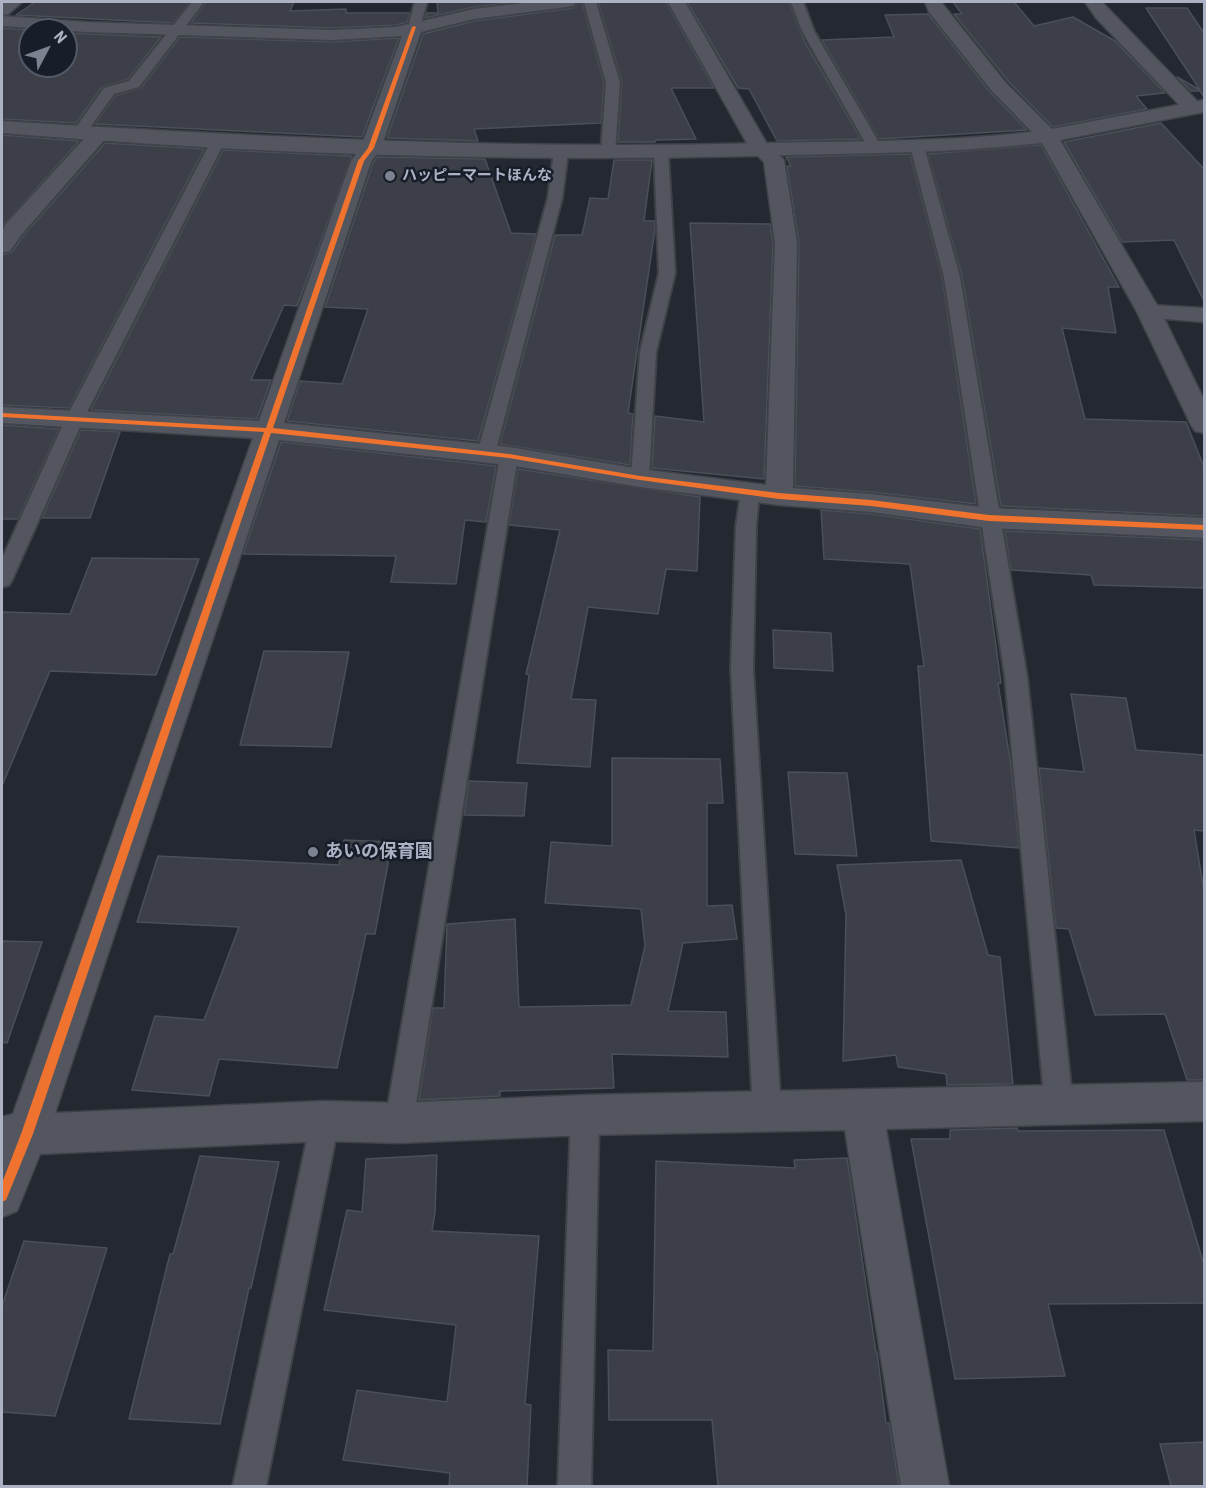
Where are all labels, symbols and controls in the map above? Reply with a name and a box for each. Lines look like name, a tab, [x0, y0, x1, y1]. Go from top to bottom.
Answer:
north arrow	[18, 18, 78, 78]
text: N	[50, 27, 71, 47]
place label: ハッピーマートほんな	[402, 167, 552, 185]
marker: ハッピーマートほんな	[383, 169, 397, 183]
place label: あいの保育園	[325, 841, 433, 863]
marker: あいの保育園	[306, 845, 320, 859]

